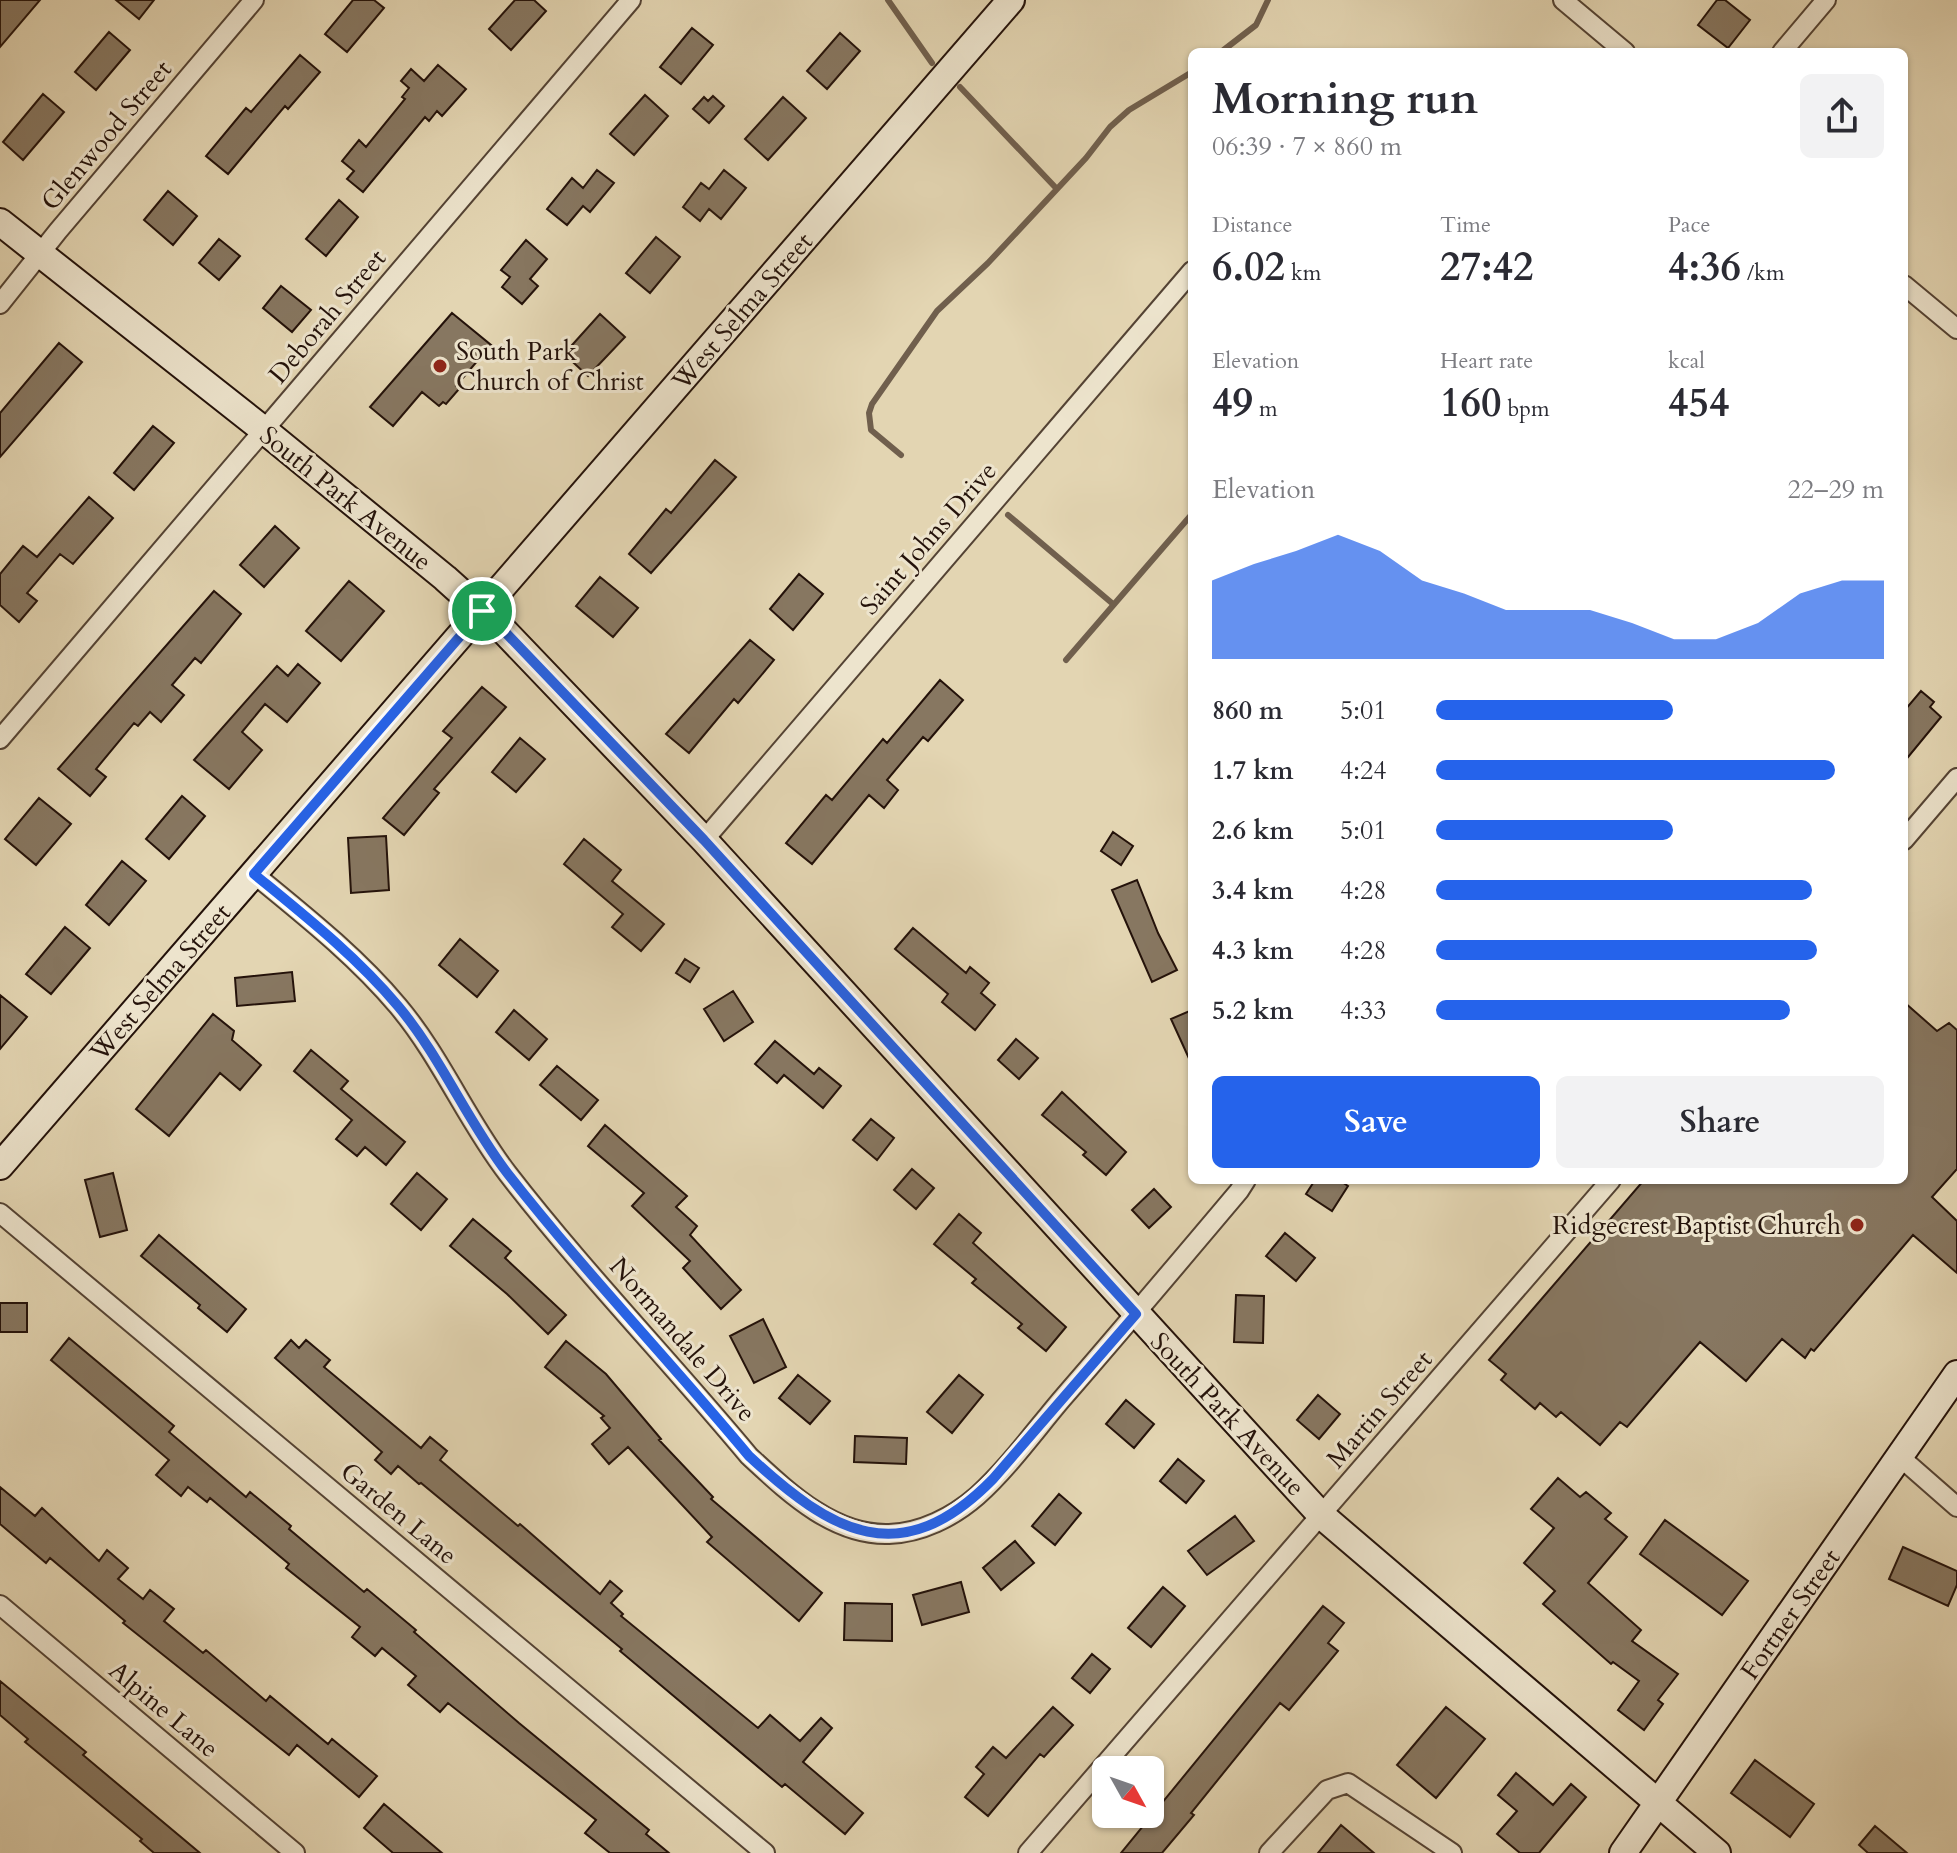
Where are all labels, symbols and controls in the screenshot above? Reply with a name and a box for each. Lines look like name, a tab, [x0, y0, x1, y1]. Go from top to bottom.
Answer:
street label: Glenwood Street	[33, 53, 180, 218]
text: Morning run	[1212, 69, 1478, 129]
button: share	[1800, 74, 1884, 158]
text: 06:39 · 7 × 860 m	[1212, 129, 1402, 164]
text: Distance	[1212, 210, 1292, 240]
text: Time	[1440, 210, 1491, 240]
text: Pace	[1668, 210, 1711, 240]
street label: West Selma Street	[663, 225, 821, 399]
text: 6.02	[1212, 240, 1285, 295]
text: 27:42	[1440, 240, 1534, 295]
text: 4:36	[1668, 240, 1741, 295]
street label: Deborah Street	[261, 242, 394, 391]
text: km	[1285, 258, 1321, 288]
text: /km	[1741, 258, 1785, 288]
place label: South Park Church of Christ	[456, 334, 644, 399]
text: Elevation	[1212, 346, 1299, 376]
text: Heart rate	[1440, 346, 1533, 376]
text: kcal	[1668, 346, 1705, 376]
marker: South Park Church of Christ	[431, 357, 449, 375]
text: 49	[1212, 376, 1253, 431]
text: 160	[1440, 376, 1501, 431]
text: 454	[1668, 376, 1729, 431]
text: m	[1253, 394, 1278, 424]
text: bpm	[1501, 394, 1550, 424]
street label: South Park Avenue	[252, 418, 439, 579]
street label: Saint Johns Drive	[852, 454, 1005, 622]
text: Elevation	[1212, 472, 1315, 507]
text: 22–29 m	[1787, 472, 1884, 507]
pin	[448, 577, 516, 645]
icon: arrive	[460, 589, 504, 633]
text: 860 m	[1212, 693, 1283, 728]
text: 5:01	[1340, 693, 1387, 728]
text: 1.7 km	[1212, 753, 1293, 788]
text: 4:24	[1340, 753, 1387, 788]
text: 2.6 km	[1212, 813, 1293, 848]
text: 5:01	[1340, 813, 1387, 848]
text: 3.4 km	[1212, 873, 1293, 908]
text: 4:28	[1340, 873, 1387, 908]
street label: West Selma Street	[81, 896, 239, 1070]
text: 4.3 km	[1212, 933, 1293, 968]
text: 4:28	[1340, 933, 1387, 968]
text: 5.2 km	[1212, 993, 1293, 1028]
text: 4:33	[1340, 993, 1387, 1028]
button: Save	[1212, 1076, 1540, 1168]
button: Share	[1556, 1076, 1884, 1168]
place label: Ridgecrest Baptist Church	[1552, 1208, 1841, 1243]
marker: Ridgecrest Baptist Church	[1848, 1216, 1866, 1234]
street label: Normandale Drive	[601, 1250, 764, 1429]
street label: South Park Avenue	[1143, 1325, 1313, 1504]
street label: Martin Street	[1319, 1343, 1440, 1476]
street label: Garden Lane	[333, 1454, 464, 1573]
street label: Fortner Street	[1732, 1542, 1848, 1687]
street label: Alpine Lane	[101, 1653, 226, 1766]
north arrow	[1092, 1756, 1164, 1828]
map controls	[1092, 1756, 1164, 1828]

